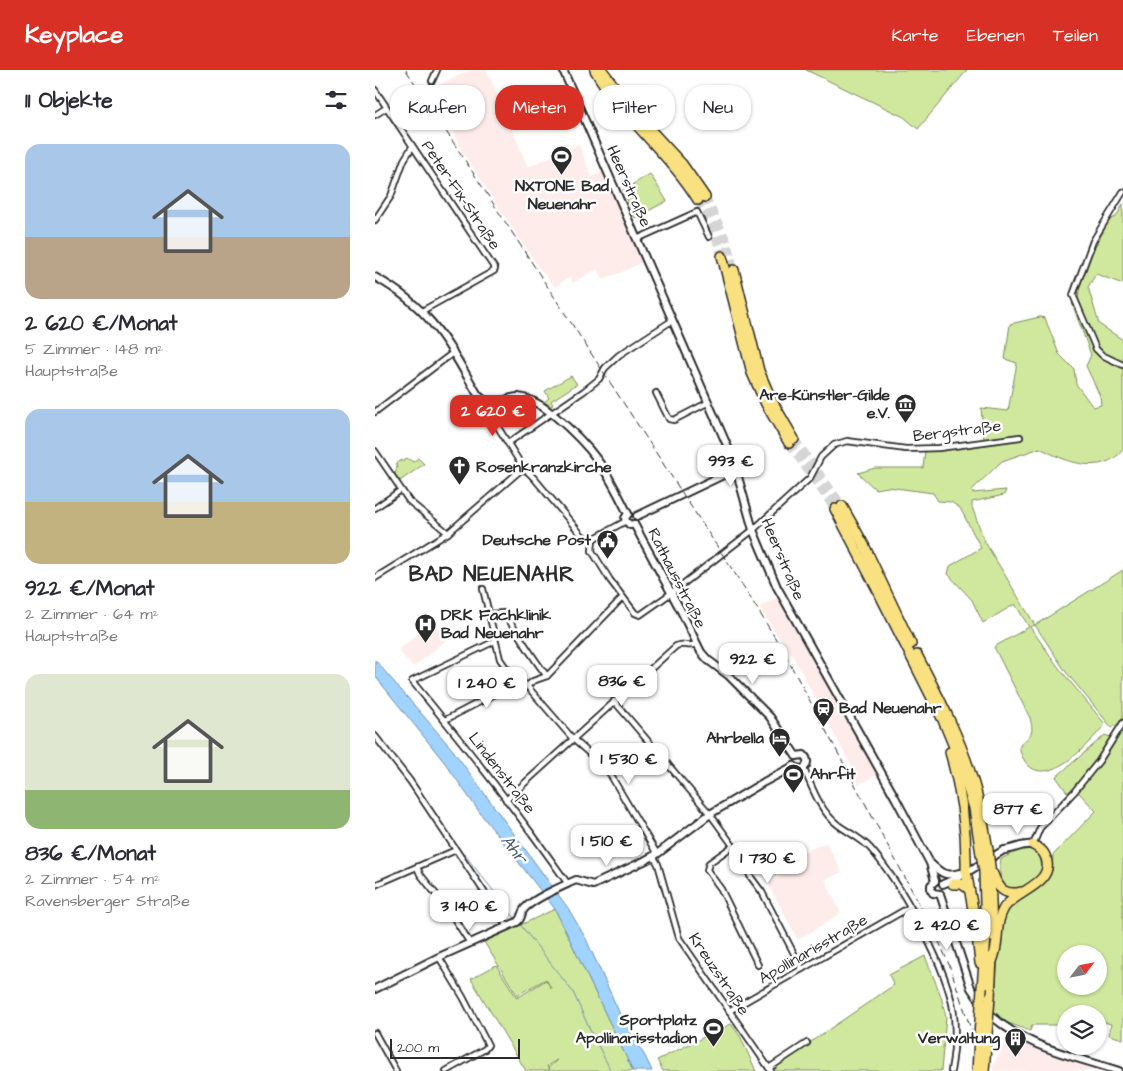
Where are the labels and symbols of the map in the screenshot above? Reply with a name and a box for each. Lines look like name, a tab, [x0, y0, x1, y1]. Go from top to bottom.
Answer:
street label: Peter-Fix-Straße	[416, 136, 506, 254]
street label: Heerstraße	[601, 142, 657, 231]
sports icon: NXTONE Bad Neuenahr	[550, 145, 574, 176]
place label: NXTONE Bad Neuenahr	[515, 175, 610, 215]
place label: Are-Künstler-Gilde e.V.	[759, 384, 890, 424]
museum icon: Are-Künstler-Gilde e.V.	[894, 392, 918, 423]
pin: 2 620 €	[447, 394, 539, 437]
street label: Bergstraße	[912, 415, 1003, 448]
pin: 993 €	[696, 444, 766, 487]
church icon: Rosenkranzkirche	[448, 455, 472, 486]
place label: Rosenkranzkirche	[476, 456, 612, 478]
street label: Heerstraße	[756, 515, 810, 604]
street label: Rathausstraße	[642, 524, 712, 632]
public building icon: Deutsche Post	[595, 528, 619, 559]
place label: Deutsche Post	[483, 529, 592, 551]
district label: BAD NEUENAHR	[409, 560, 575, 589]
place label: DRK Fachklinik Bad Neuenahr	[441, 604, 551, 644]
hospital icon: DRK Fachklinik Bad Neuenahr	[413, 612, 437, 643]
pin: 922 €	[718, 642, 788, 685]
pin: 836 €	[587, 664, 657, 707]
pin: 1 240 €	[441, 666, 533, 709]
station icon: Bad Neuenahr	[811, 696, 835, 727]
place label: Bad Neuenahr	[839, 697, 942, 719]
hotel icon: Ahrbella	[768, 726, 792, 757]
place label: Ahrbella	[706, 727, 765, 749]
street label: Lindenstraße	[463, 728, 541, 819]
pin: 1 530 €	[583, 742, 675, 785]
sports icon: Ahrfit	[782, 762, 806, 793]
place label: Ahrfit	[810, 763, 856, 785]
pin: 877 €	[983, 792, 1053, 835]
pin: 1 510 €	[561, 824, 653, 867]
water label: Ahr	[495, 829, 534, 870]
pin: 1 730 €	[722, 842, 814, 884]
pin: 3 140 €	[423, 890, 515, 932]
pin: 2 420 €	[901, 908, 993, 951]
street label: Apollinarisstraße	[754, 909, 872, 989]
street label: Kreuzstraße	[683, 929, 755, 1020]
north arrow	[1057, 945, 1107, 995]
place label: Sportplatz Apollinarisstadion	[576, 1009, 698, 1049]
sports icon: Sportplatz Apollinarisstadion	[701, 1017, 725, 1048]
building icon: Verwaltung	[1004, 1026, 1028, 1057]
place label: Verwaltung	[917, 1027, 1001, 1051]
scale bar	[390, 1036, 520, 1059]

